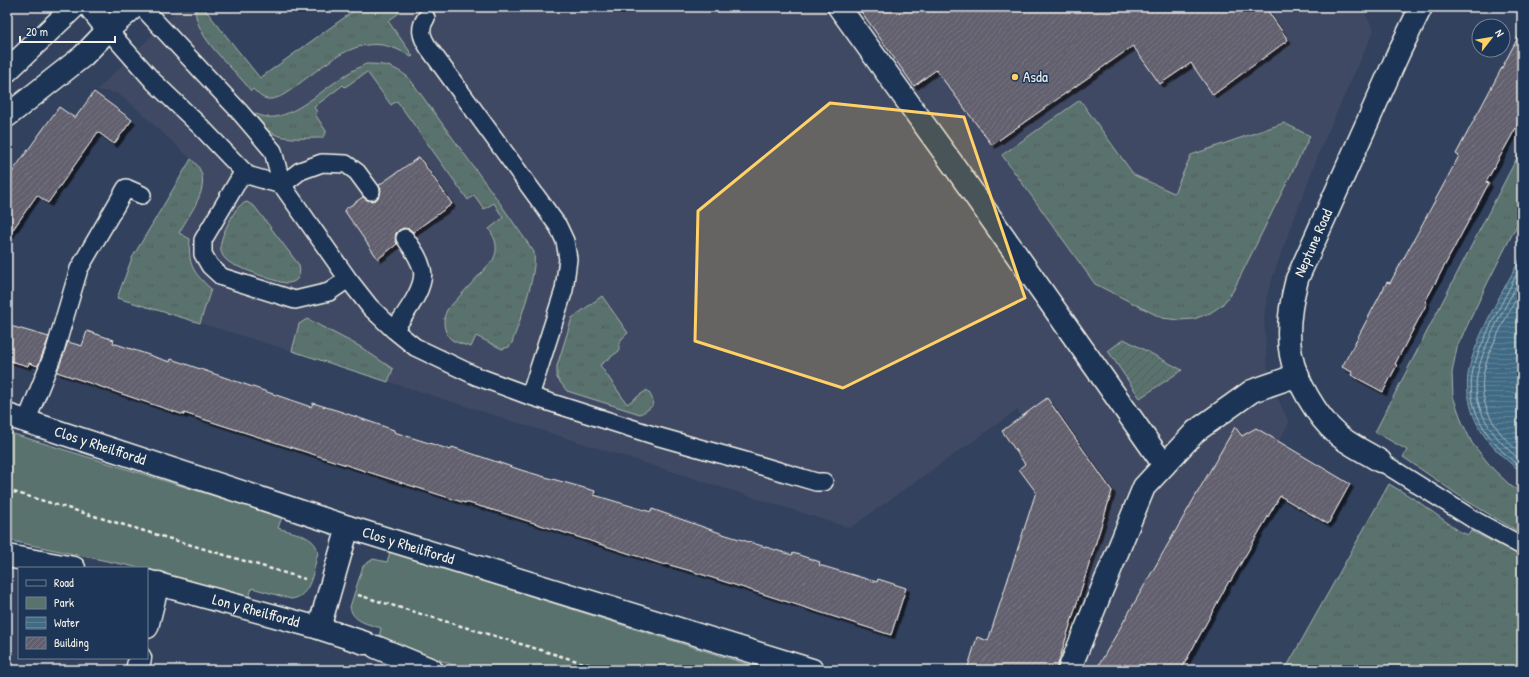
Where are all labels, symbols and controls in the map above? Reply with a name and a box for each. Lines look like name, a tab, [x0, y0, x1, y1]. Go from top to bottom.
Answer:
scale bar	[20, 18, 115, 44]
north arrow	[1471, 18, 1511, 58]
text: 20 m	[26, 23, 48, 40]
text: N	[1492, 27, 1507, 39]
place label: Asda	[1023, 66, 1048, 87]
marker: Asda	[1010, 72, 1020, 82]
street label: Neptune Road	[1288, 205, 1337, 280]
street label: Clos y Rheilffordd	[52, 420, 149, 470]
street label: Clos y Rheilffordd	[360, 521, 457, 569]
legend	[18, 567, 148, 659]
text: Road	[54, 574, 74, 591]
street label: Lon y Rheilffordd	[210, 588, 302, 632]
text: Park	[54, 594, 74, 611]
text: Water	[54, 614, 80, 631]
text: Building	[54, 634, 89, 651]

